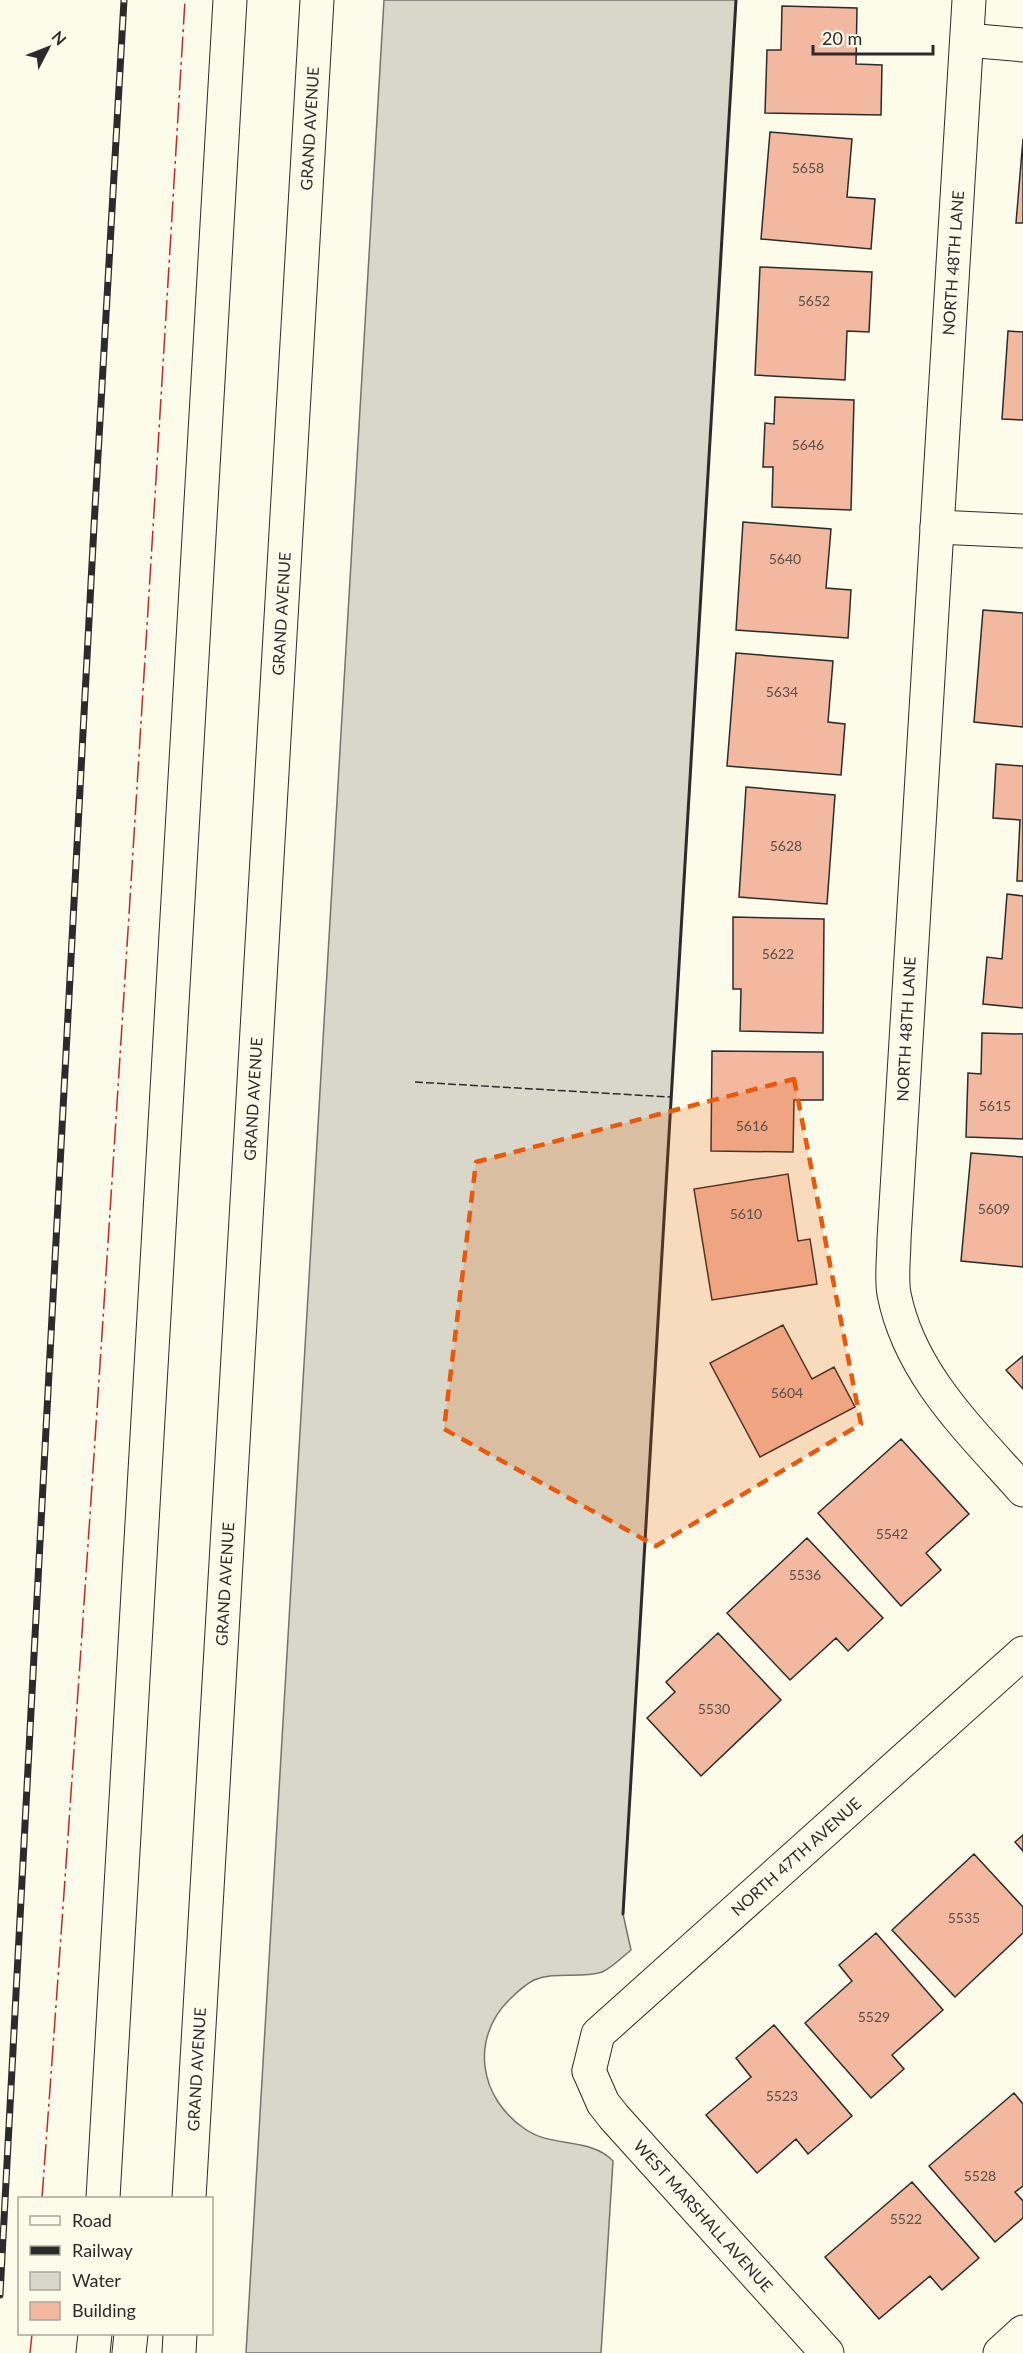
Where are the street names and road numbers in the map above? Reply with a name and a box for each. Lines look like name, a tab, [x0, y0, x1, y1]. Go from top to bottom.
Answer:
street label: GRAND AVENUE	[296, 66, 322, 191]
street label: NORTH 48TH LANE	[938, 190, 967, 336]
street label: GRAND AVENUE	[268, 551, 294, 676]
street label: NORTH 48TH LANE	[892, 956, 919, 1102]
street label: GRAND AVENUE	[239, 1036, 266, 1161]
street label: GRAND AVENUE	[211, 1522, 237, 1646]
street label: NORTH 47TH AVENUE	[727, 1793, 864, 1919]
street label: GRAND AVENUE	[183, 2007, 209, 2132]
street label: WEST MARSHALL AVENUE	[630, 2136, 777, 2295]

